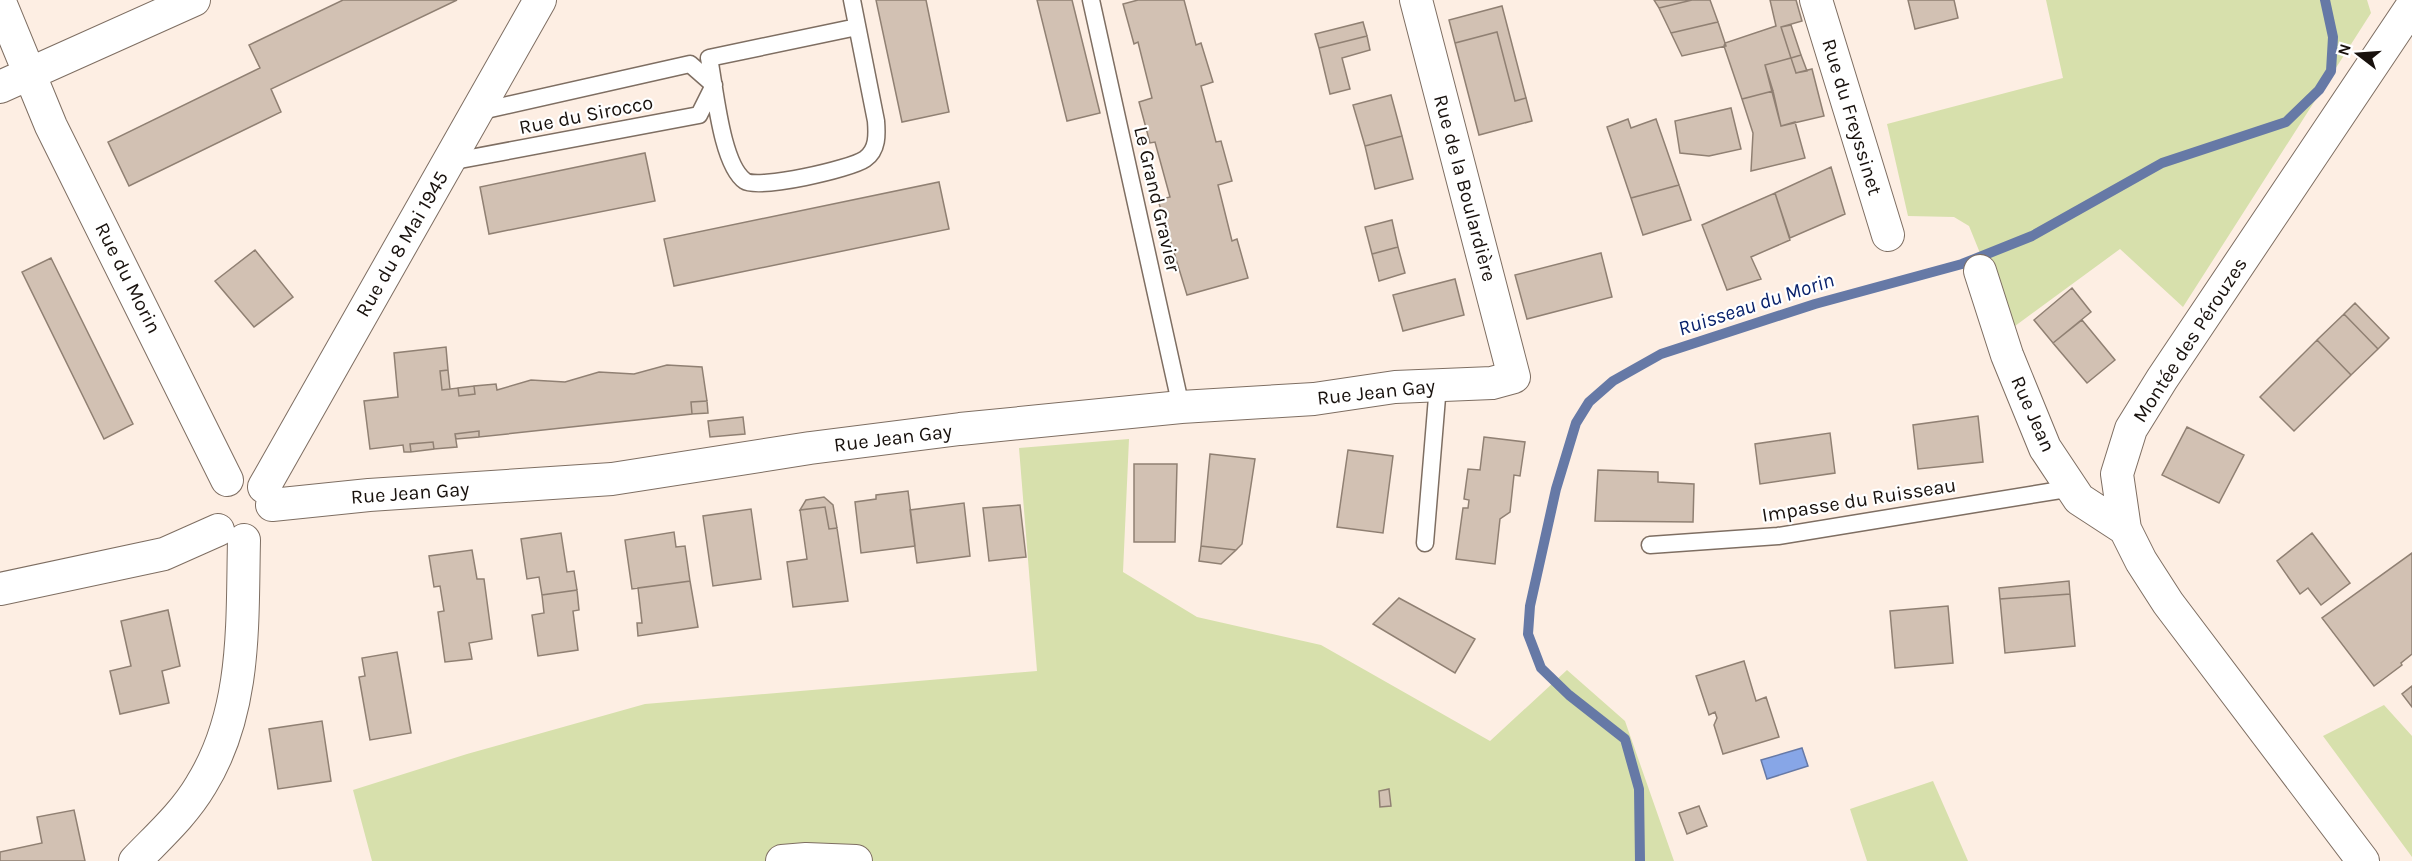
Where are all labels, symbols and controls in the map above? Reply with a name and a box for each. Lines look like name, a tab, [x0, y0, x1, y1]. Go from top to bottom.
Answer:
north arrow	[2328, 24, 2388, 84]
street label: Rue du Freyssinet	[1817, 36, 1887, 198]
text: N	[2333, 41, 2355, 58]
street label: Rue du Sirocco	[517, 91, 655, 139]
street label: Rue de la Boulardière	[1429, 92, 1501, 284]
street label: Le Grand Gravier	[1129, 124, 1185, 275]
street label: Rue du 8 Mai 1945	[351, 167, 453, 321]
street label: Rue du Morin	[90, 219, 166, 337]
street label: Montée des Pérouzes	[2128, 253, 2252, 427]
water label: Ruisseau du Morin	[1675, 267, 1837, 341]
street label: Rue Jean	[2006, 372, 2060, 456]
street label: Rue Jean Gay	[1316, 374, 1436, 410]
street label: Rue Jean Gay	[833, 419, 953, 457]
street label: Impasse du Ruisseau	[1760, 473, 1958, 527]
street label: Rue Jean Gay	[350, 477, 470, 509]

